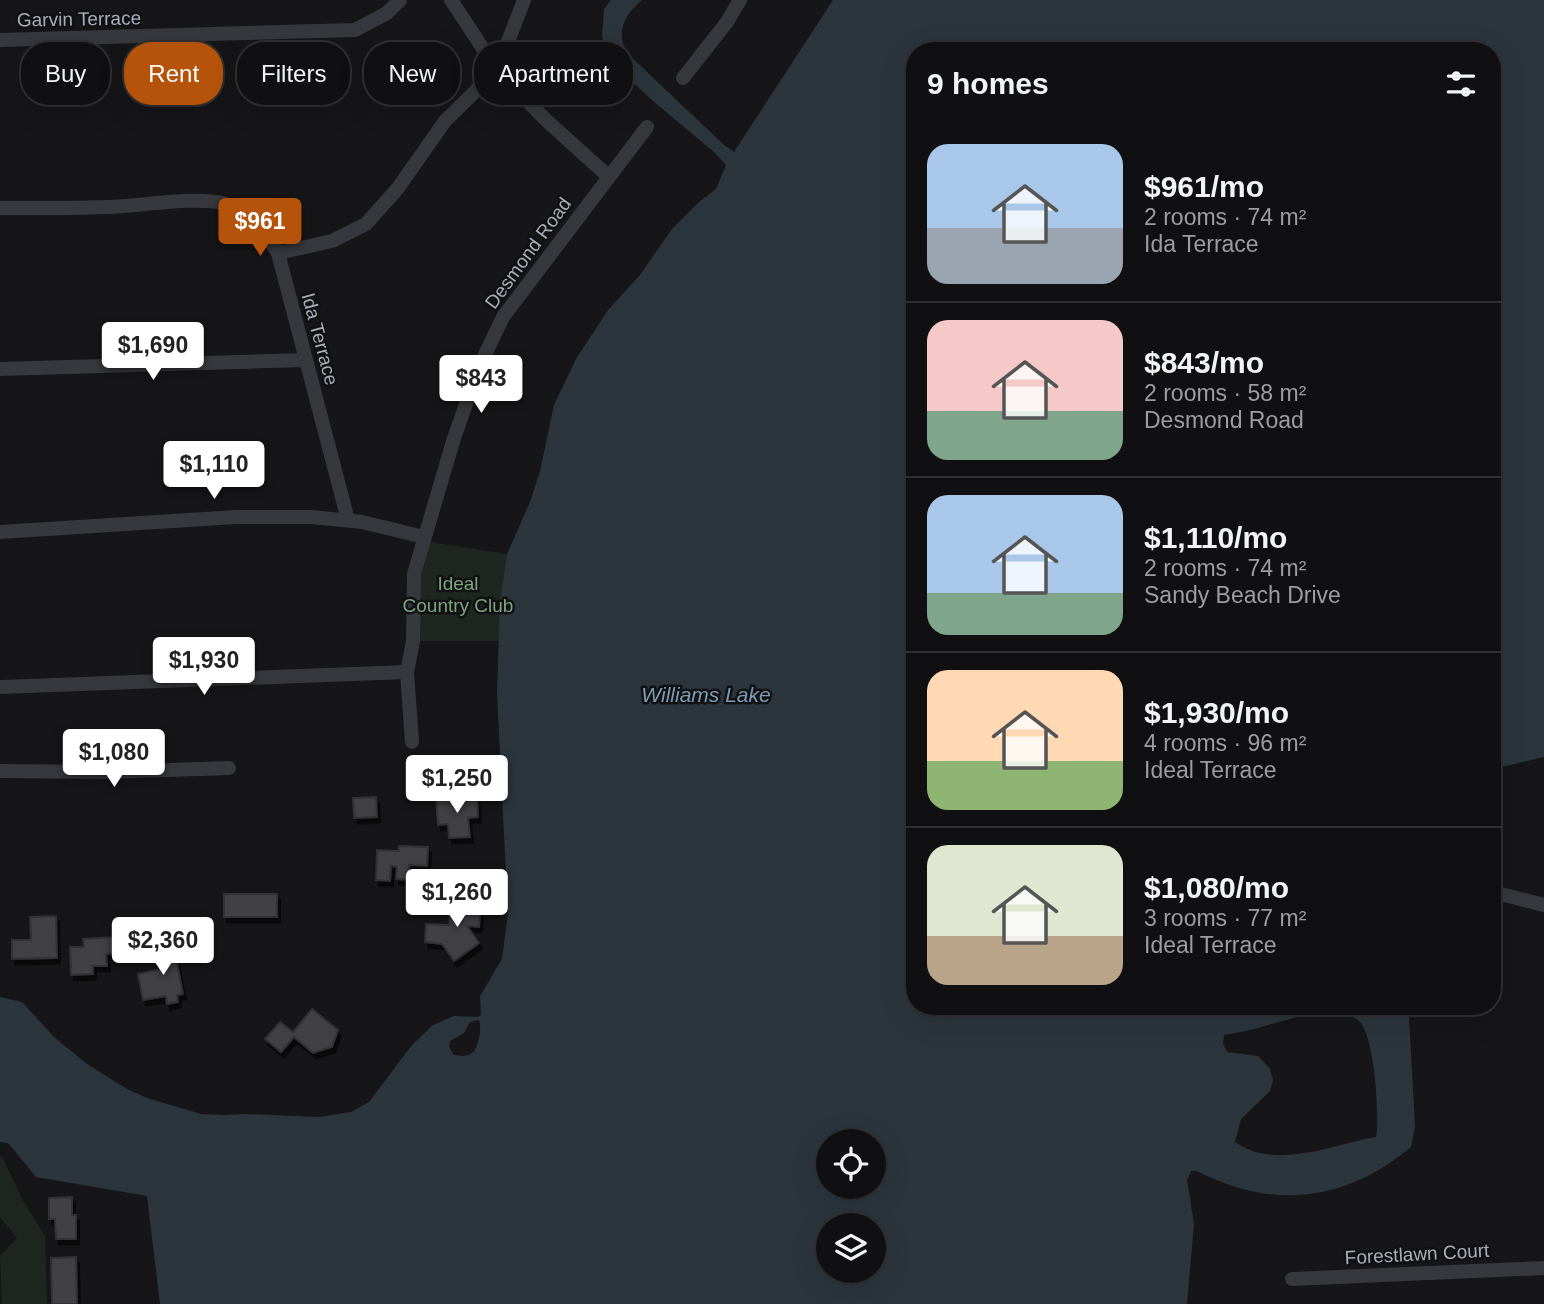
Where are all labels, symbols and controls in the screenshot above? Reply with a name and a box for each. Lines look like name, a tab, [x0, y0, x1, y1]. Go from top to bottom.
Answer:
street label: Garvin Terrace	[17, 7, 141, 31]
chip: Buy	[21, 42, 110, 105]
chip: Rent	[124, 42, 223, 105]
chip: Filters	[237, 42, 350, 105]
chip: New	[364, 42, 460, 105]
chip: Apartment	[474, 42, 633, 105]
icon: filters	[1442, 65, 1480, 103]
text: 9 homes	[927, 67, 1049, 100]
text: $961/mo	[1144, 170, 1264, 203]
icon: home	[983, 172, 1067, 256]
street label: Desmond Road	[481, 193, 575, 313]
pin: $961	[219, 198, 301, 258]
text: 2 rooms · 74 m²	[1144, 204, 1306, 230]
text: $961	[234, 208, 286, 234]
text: Ida Terrace	[1144, 231, 1259, 257]
street label: Ida Terrace	[298, 291, 342, 387]
pin: $1,690	[96, 322, 210, 382]
text: $1,690	[118, 332, 188, 358]
text: $843/mo	[1144, 346, 1264, 379]
icon: home	[983, 348, 1067, 432]
pin: $843	[440, 356, 522, 415]
text: $843	[455, 365, 507, 391]
text: 2 rooms · 58 m²	[1144, 380, 1306, 406]
text: Desmond Road	[1144, 407, 1304, 433]
pin: $1,110	[157, 442, 271, 501]
text: $1,110	[179, 451, 249, 477]
text: $1,110/mo	[1144, 521, 1287, 554]
icon: home	[983, 523, 1067, 607]
text: 2 rooms · 74 m²	[1144, 555, 1306, 581]
park label: Ideal Country Club	[403, 573, 513, 616]
text: Sandy Beach Drive	[1144, 582, 1341, 608]
pin: $1,930	[147, 638, 261, 697]
text: $1,930	[169, 647, 239, 673]
water label: Williams Lake	[641, 683, 771, 706]
text: $1,930/mo	[1144, 696, 1289, 729]
icon: home	[983, 698, 1067, 782]
pin: $1,080	[57, 730, 171, 789]
text: 4 rooms · 96 m²	[1144, 730, 1306, 756]
text: $1,080	[79, 739, 149, 765]
pin: $1,250	[400, 756, 514, 815]
text: Ideal Terrace	[1144, 757, 1277, 783]
text: $1,250	[422, 765, 492, 791]
pin: $1,260	[400, 870, 514, 929]
text: $1,080/mo	[1144, 871, 1289, 904]
icon: home	[983, 873, 1067, 957]
text: $1,260	[422, 879, 492, 905]
text: 3 rooms · 77 m²	[1144, 905, 1306, 931]
pin: $2,360	[106, 918, 220, 977]
text: $2,360	[128, 927, 198, 953]
text: Ideal Terrace	[1144, 932, 1277, 958]
map controls	[816, 1129, 886, 1283]
button: locate	[816, 1129, 886, 1199]
button: layers	[816, 1213, 886, 1283]
street label: Forestlawn Court	[1344, 1240, 1490, 1268]

